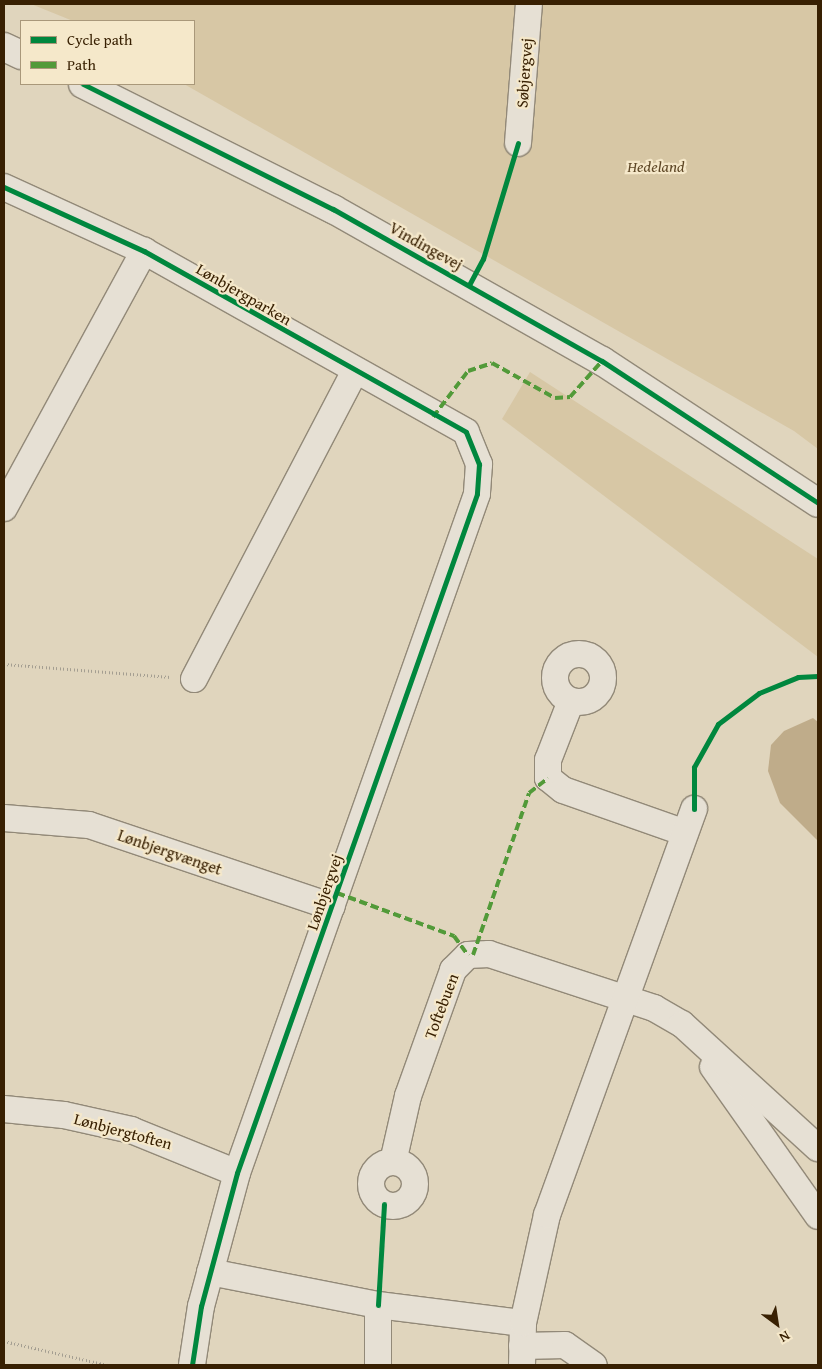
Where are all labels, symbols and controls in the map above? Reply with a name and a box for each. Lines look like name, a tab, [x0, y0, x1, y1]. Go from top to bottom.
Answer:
legend	[20, 20, 195, 85]
text: Cycle path	[67, 29, 133, 50]
street label: Søbjergvej	[512, 37, 536, 109]
text: Path	[67, 54, 96, 75]
park label: Hedeland	[627, 156, 685, 176]
street label: Vindingevej	[386, 218, 466, 274]
street label: Lønbjergparken	[193, 259, 295, 329]
street label: Lønbjergvænget	[115, 825, 225, 879]
street label: Lønbjergvej	[302, 852, 346, 932]
street label: Toftebuen	[420, 971, 462, 1041]
street label: Lønbjergtoften	[72, 1109, 174, 1153]
north arrow	[752, 1299, 802, 1349]
text: N	[776, 1326, 794, 1348]

